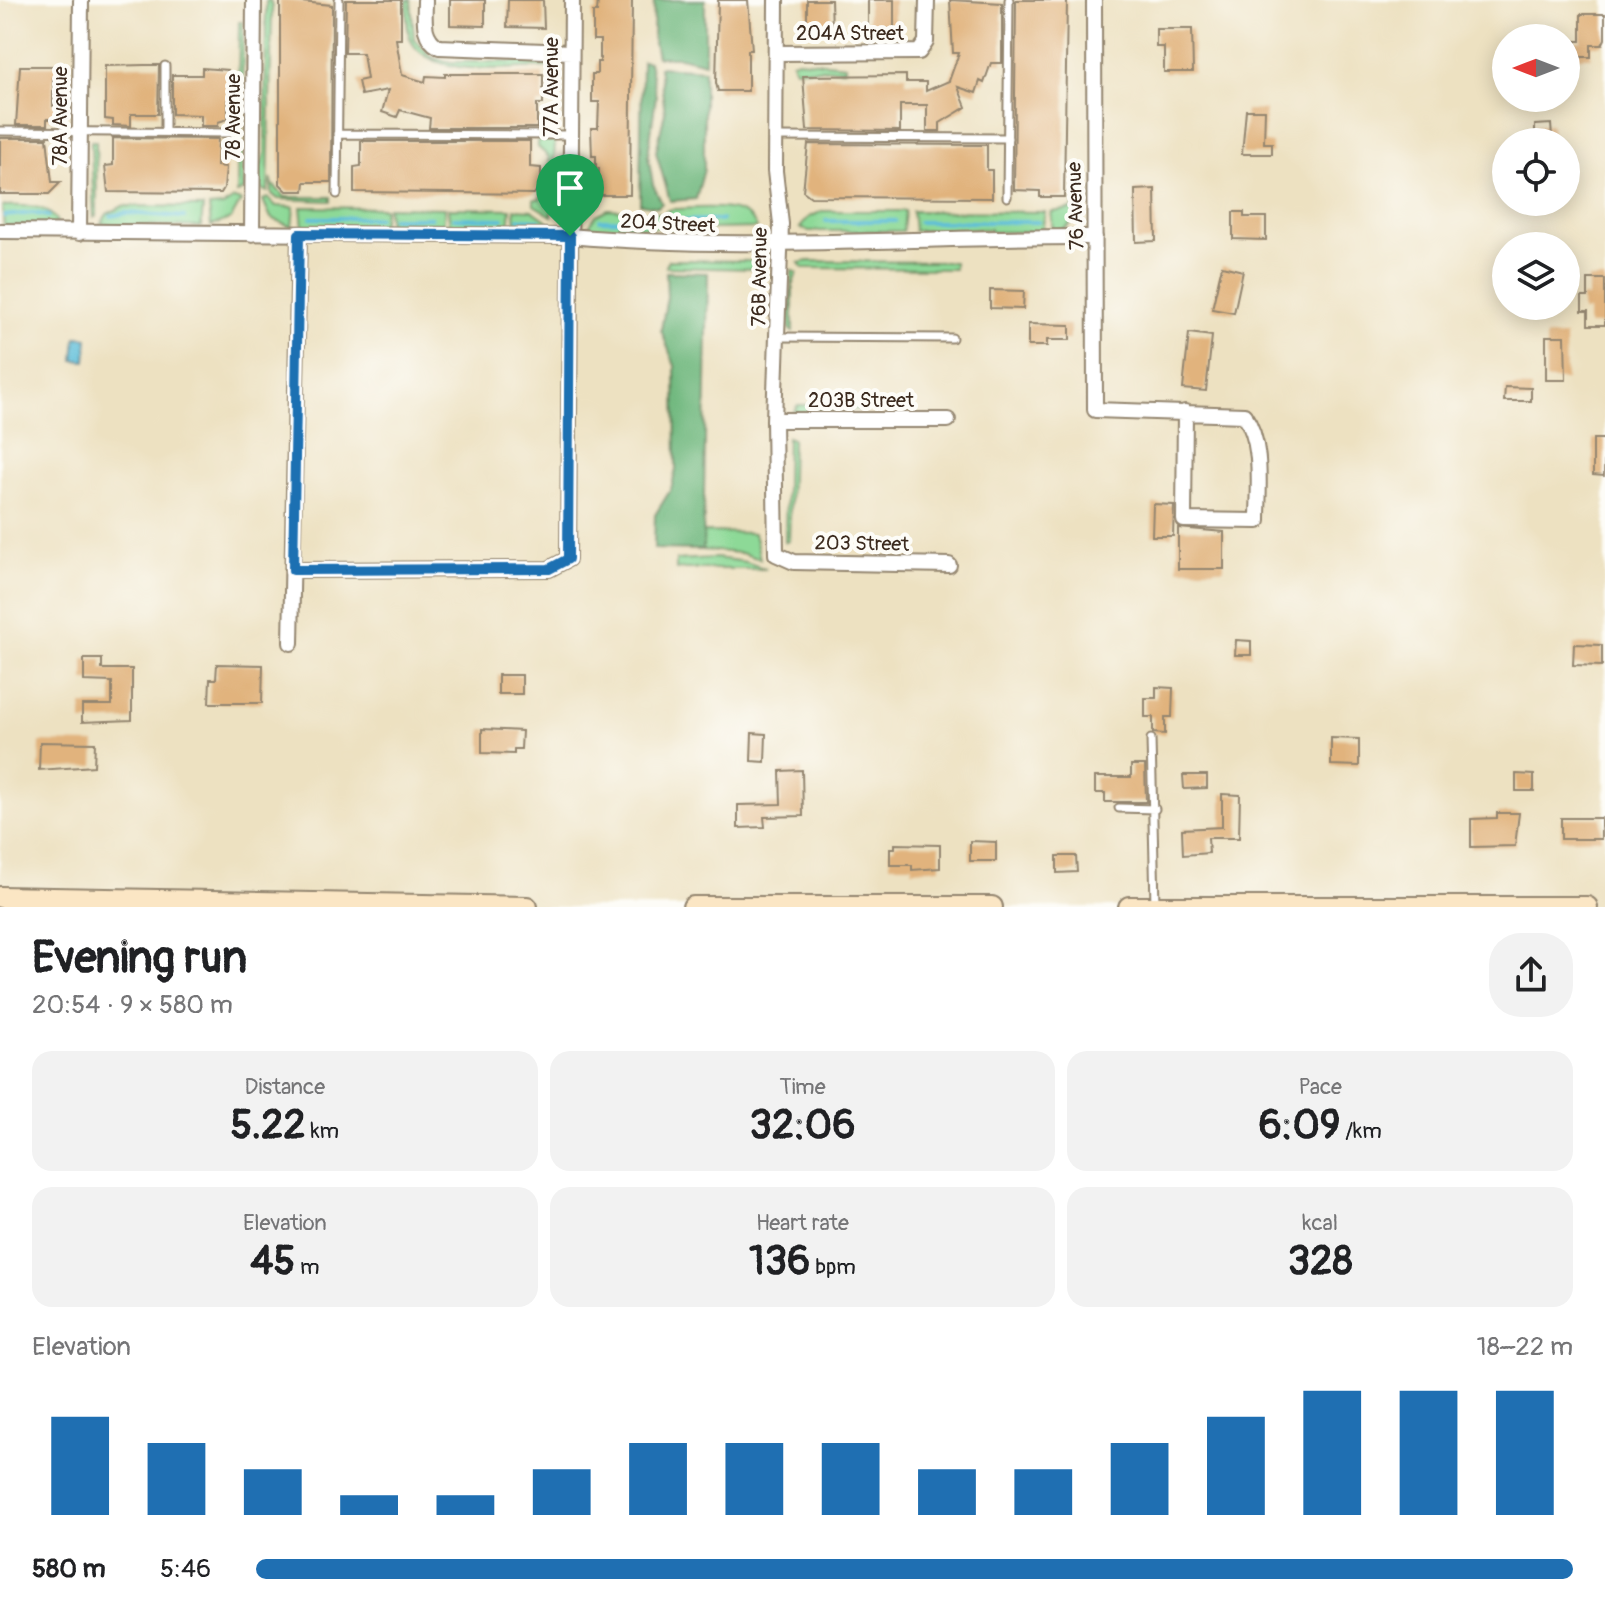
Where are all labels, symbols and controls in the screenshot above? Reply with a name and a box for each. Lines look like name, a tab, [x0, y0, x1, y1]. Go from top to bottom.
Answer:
street label: 204A Street	[796, 21, 905, 46]
north arrow	[1492, 24, 1580, 112]
map controls	[1492, 24, 1580, 320]
street label: 77A Avenue	[539, 37, 564, 137]
street label: 78A Avenue	[48, 66, 73, 166]
street label: 78 Avenue	[221, 74, 246, 160]
button: locate	[1492, 128, 1580, 216]
pin	[536, 154, 604, 236]
street label: 76 Avenue	[1061, 161, 1090, 250]
icon: arrive	[548, 166, 592, 210]
street label: 204 Street	[620, 209, 717, 239]
street label: 76B Avenue	[746, 227, 773, 327]
button: layers	[1492, 232, 1580, 320]
street label: 203B Street	[808, 388, 915, 413]
street label: 203 Street	[814, 530, 910, 557]
text: Evening run	[32, 931, 247, 986]
button: share	[1489, 933, 1573, 1017]
text: 20:54 · 9 × 580 m	[32, 989, 233, 1021]
text: Distance	[245, 1073, 325, 1101]
text: Time	[780, 1073, 825, 1101]
text: Pace	[1298, 1073, 1342, 1101]
text: 5.22	[231, 1101, 306, 1150]
text: 32:06	[750, 1101, 855, 1150]
text: 6:09	[1259, 1101, 1340, 1150]
text: km	[306, 1117, 339, 1145]
text: /km	[1340, 1117, 1382, 1145]
text: Elevation	[243, 1209, 327, 1237]
text: Heart rate	[756, 1209, 849, 1237]
text: kcal	[1302, 1209, 1338, 1237]
text: 45	[250, 1237, 295, 1286]
text: 136	[749, 1237, 810, 1286]
text: 328	[1288, 1237, 1353, 1286]
text: m	[295, 1253, 319, 1281]
text: bpm	[810, 1253, 856, 1281]
text: Elevation	[32, 1331, 131, 1363]
text: 18–22 m	[1477, 1331, 1573, 1363]
text: 580 m	[32, 1553, 106, 1585]
text: 5:46	[160, 1553, 211, 1585]

